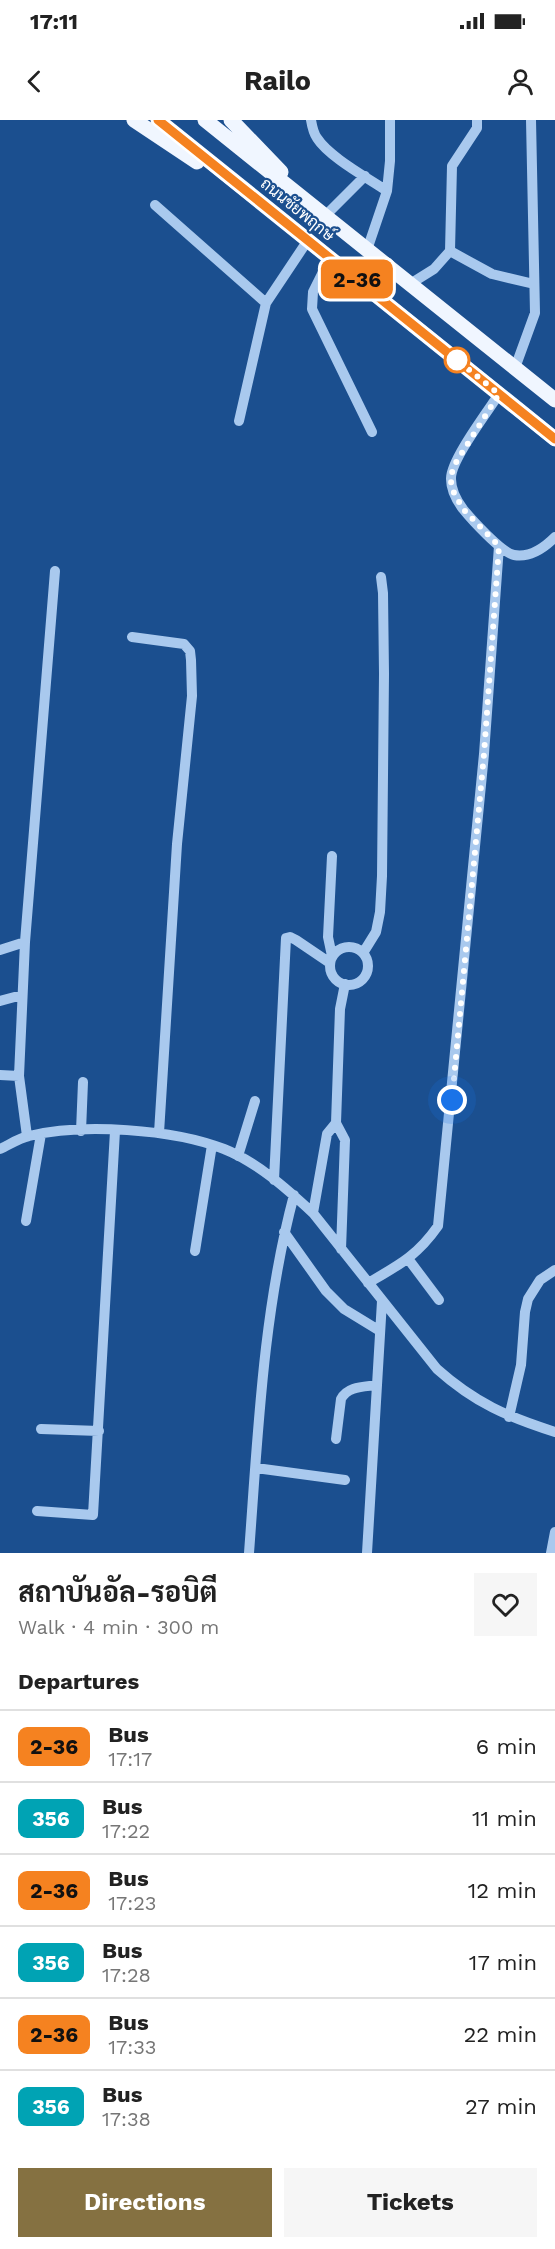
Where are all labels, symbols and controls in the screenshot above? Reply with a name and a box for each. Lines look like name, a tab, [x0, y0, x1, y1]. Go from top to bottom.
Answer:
text: 17:11	[30, 9, 78, 34]
icon: back	[18, 65, 51, 98]
text: Railo	[244, 65, 311, 97]
icon: person	[504, 65, 537, 98]
street label: ถนนชัยพฤกษ์	[257, 172, 340, 245]
line badge: 2-36	[315, 260, 399, 298]
text: 2-36	[333, 267, 381, 292]
unlabelled marker	[444, 347, 470, 373]
your location	[437, 1085, 467, 1115]
button: heart	[474, 1573, 537, 1636]
text: สถาบันอัล-รอบิตี	[18, 1576, 217, 1609]
text: Walk · 4 min · 300 m	[18, 1615, 219, 1639]
text: Departures	[18, 1669, 139, 1694]
text: Bus	[108, 1722, 149, 1747]
text: 2-36	[30, 1734, 78, 1759]
text: 6 min	[476, 1734, 537, 1759]
text: 17:17	[108, 1747, 152, 1771]
text: Bus	[102, 1794, 142, 1819]
text: 356	[32, 1806, 70, 1831]
text: 11 min	[472, 1806, 537, 1831]
text: 17:22	[102, 1819, 150, 1843]
text: Bus	[108, 1866, 149, 1891]
text: 2-36	[30, 1878, 78, 1903]
text: 12 min	[468, 1878, 537, 1903]
text: 17:23	[108, 1891, 156, 1915]
text: Bus	[102, 1938, 142, 1963]
text: 356	[32, 1950, 70, 1975]
text: 17 min	[469, 1950, 537, 1975]
text: 17:28	[102, 1963, 151, 1987]
text: Bus	[108, 2010, 149, 2035]
text: 2-36	[30, 2022, 78, 2047]
text: 22 min	[463, 2022, 537, 2047]
text: 17:33	[108, 2035, 156, 2059]
text: Bus	[102, 2082, 142, 2107]
text: 356	[32, 2094, 70, 2119]
text: 27 min	[465, 2094, 537, 2119]
text: 17:38	[102, 2107, 151, 2131]
button: Directions	[18, 2168, 272, 2237]
button: Tickets	[284, 2168, 537, 2237]

